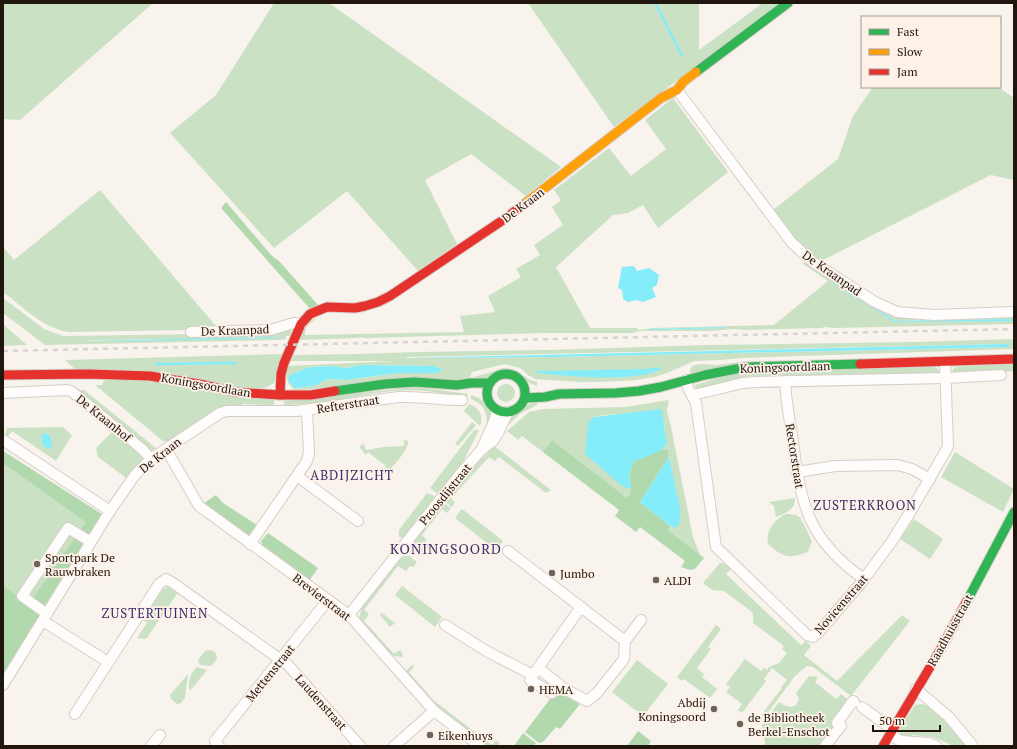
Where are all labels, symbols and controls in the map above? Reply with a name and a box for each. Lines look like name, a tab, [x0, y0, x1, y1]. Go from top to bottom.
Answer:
legend	[861, 16, 1001, 88]
text: Fast	[897, 24, 920, 39]
text: Slow	[897, 44, 923, 59]
text: Jam	[897, 64, 918, 79]
street label: De Kraan	[499, 184, 547, 226]
street label: De Kraanpad	[800, 247, 865, 299]
street label: De Kraanpad	[200, 321, 270, 339]
street label: Koningsoordlaan	[739, 358, 831, 376]
street label: Koningsoordlaan	[160, 370, 252, 400]
street label: De Kraanhof	[73, 391, 135, 445]
street label: Refterstraat	[316, 392, 381, 416]
street label: Rectorstraat	[782, 422, 808, 490]
street label: De Kraan	[136, 434, 184, 476]
street label: Proosdijstraat	[416, 460, 475, 528]
district label: ABDIJZICHT	[310, 466, 394, 484]
district label: ZUSTERKROON	[813, 496, 917, 514]
district label: KONINGSOORD	[390, 539, 502, 558]
place label: Sportpark De Rauwbraken	[45, 550, 115, 579]
marker: Sportpark De Rauwbraken	[32, 559, 42, 569]
place label: Jumbo	[560, 566, 595, 581]
marker: Jumbo	[547, 568, 557, 578]
street label: Brevierstraat	[290, 570, 354, 624]
street label: Novicenstraat	[811, 571, 871, 637]
place label: ALDI	[664, 573, 692, 588]
marker: ALDI	[651, 575, 661, 585]
street label: Raadhuisstraat	[924, 591, 976, 669]
district label: ZUSTERTUINEN	[102, 604, 208, 622]
street label: Mettenstraat	[242, 641, 298, 705]
street label: Laudenstraat	[292, 671, 350, 734]
place label: HEMA	[539, 682, 574, 697]
marker: HEMA	[526, 684, 536, 694]
place label: Abdij Koningsoord	[638, 695, 706, 724]
marker: Abdij Koningsoord	[709, 704, 719, 714]
scale bar	[873, 707, 940, 733]
place label: de Bibliotheek Berkel-Enschot	[748, 710, 830, 739]
text: 50 m	[879, 713, 906, 728]
marker: de Bibliotheek Berkel-Enschot	[735, 719, 745, 729]
place label: Eikenhuys	[438, 728, 493, 743]
marker: Eikenhuys	[425, 730, 435, 740]

